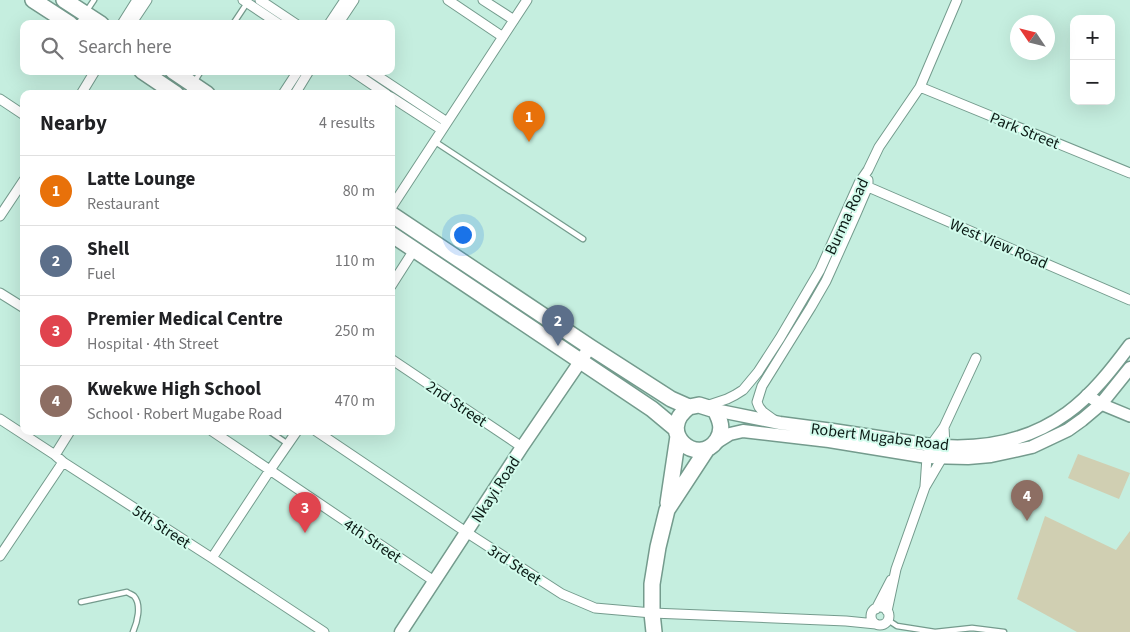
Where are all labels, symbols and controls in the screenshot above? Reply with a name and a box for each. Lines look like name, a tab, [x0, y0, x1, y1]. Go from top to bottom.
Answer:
north arrow	[1010, 15, 1055, 60]
map controls	[1070, 15, 1115, 105]
button: +	[1070, 15, 1115, 60]
search box	[20, 20, 395, 75]
icon: search	[38, 34, 66, 62]
text: Search here	[78, 34, 172, 61]
button: −	[1070, 60, 1115, 105]
pin: 1	[513, 101, 545, 142]
street label: Park Street	[987, 107, 1063, 155]
text: Nearby	[40, 108, 107, 138]
text: 4 results	[319, 112, 375, 134]
text: Latte Lounge	[87, 166, 195, 193]
street label: Burma Road	[819, 174, 874, 258]
text: 1	[52, 180, 60, 202]
text: 80 m	[343, 180, 375, 202]
text: Restaurant	[87, 193, 160, 215]
street label: West View Road	[946, 213, 1051, 275]
your location	[450, 222, 476, 248]
text: Shell	[87, 236, 129, 263]
text: 2	[52, 250, 60, 272]
text: 110 m	[335, 250, 375, 272]
text: Fuel	[87, 263, 115, 285]
pin: 2	[542, 305, 574, 346]
text: Premier Medical Centre	[87, 306, 283, 333]
text: 3	[52, 320, 60, 342]
text: 250 m	[335, 320, 375, 342]
text: Hospital · 4th Street	[87, 333, 219, 355]
street label: 2nd Street	[422, 375, 492, 433]
text: Kwekwe High School	[87, 376, 261, 403]
text: 4	[52, 390, 60, 412]
text: 470 m	[335, 390, 375, 412]
text: School · Robert Mugabe Road	[87, 403, 282, 425]
street label: Robert Mugabe Road	[810, 418, 950, 456]
street label: Nkayi Road	[466, 452, 526, 527]
pin: 4	[1011, 480, 1043, 521]
pin: 3	[289, 492, 321, 533]
street label: 5th Street	[128, 500, 195, 554]
street label: 4th Street	[339, 513, 406, 569]
street label: 3rd Steet	[483, 539, 546, 591]

